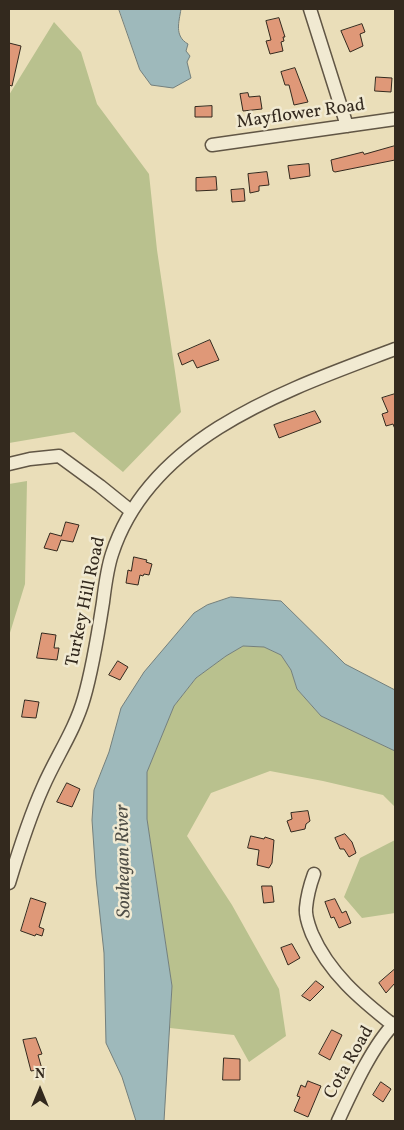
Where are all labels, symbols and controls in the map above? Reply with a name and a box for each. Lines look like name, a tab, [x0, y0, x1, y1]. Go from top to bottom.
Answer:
street label: Mayflower Road	[235, 95, 367, 135]
street label: Turkey Hill Road	[63, 535, 111, 669]
water label: Souhegan River	[113, 804, 137, 918]
street label: Cota Road	[320, 1023, 380, 1103]
north arrow	[15, 1065, 65, 1115]
text: N	[35, 1065, 45, 1084]

